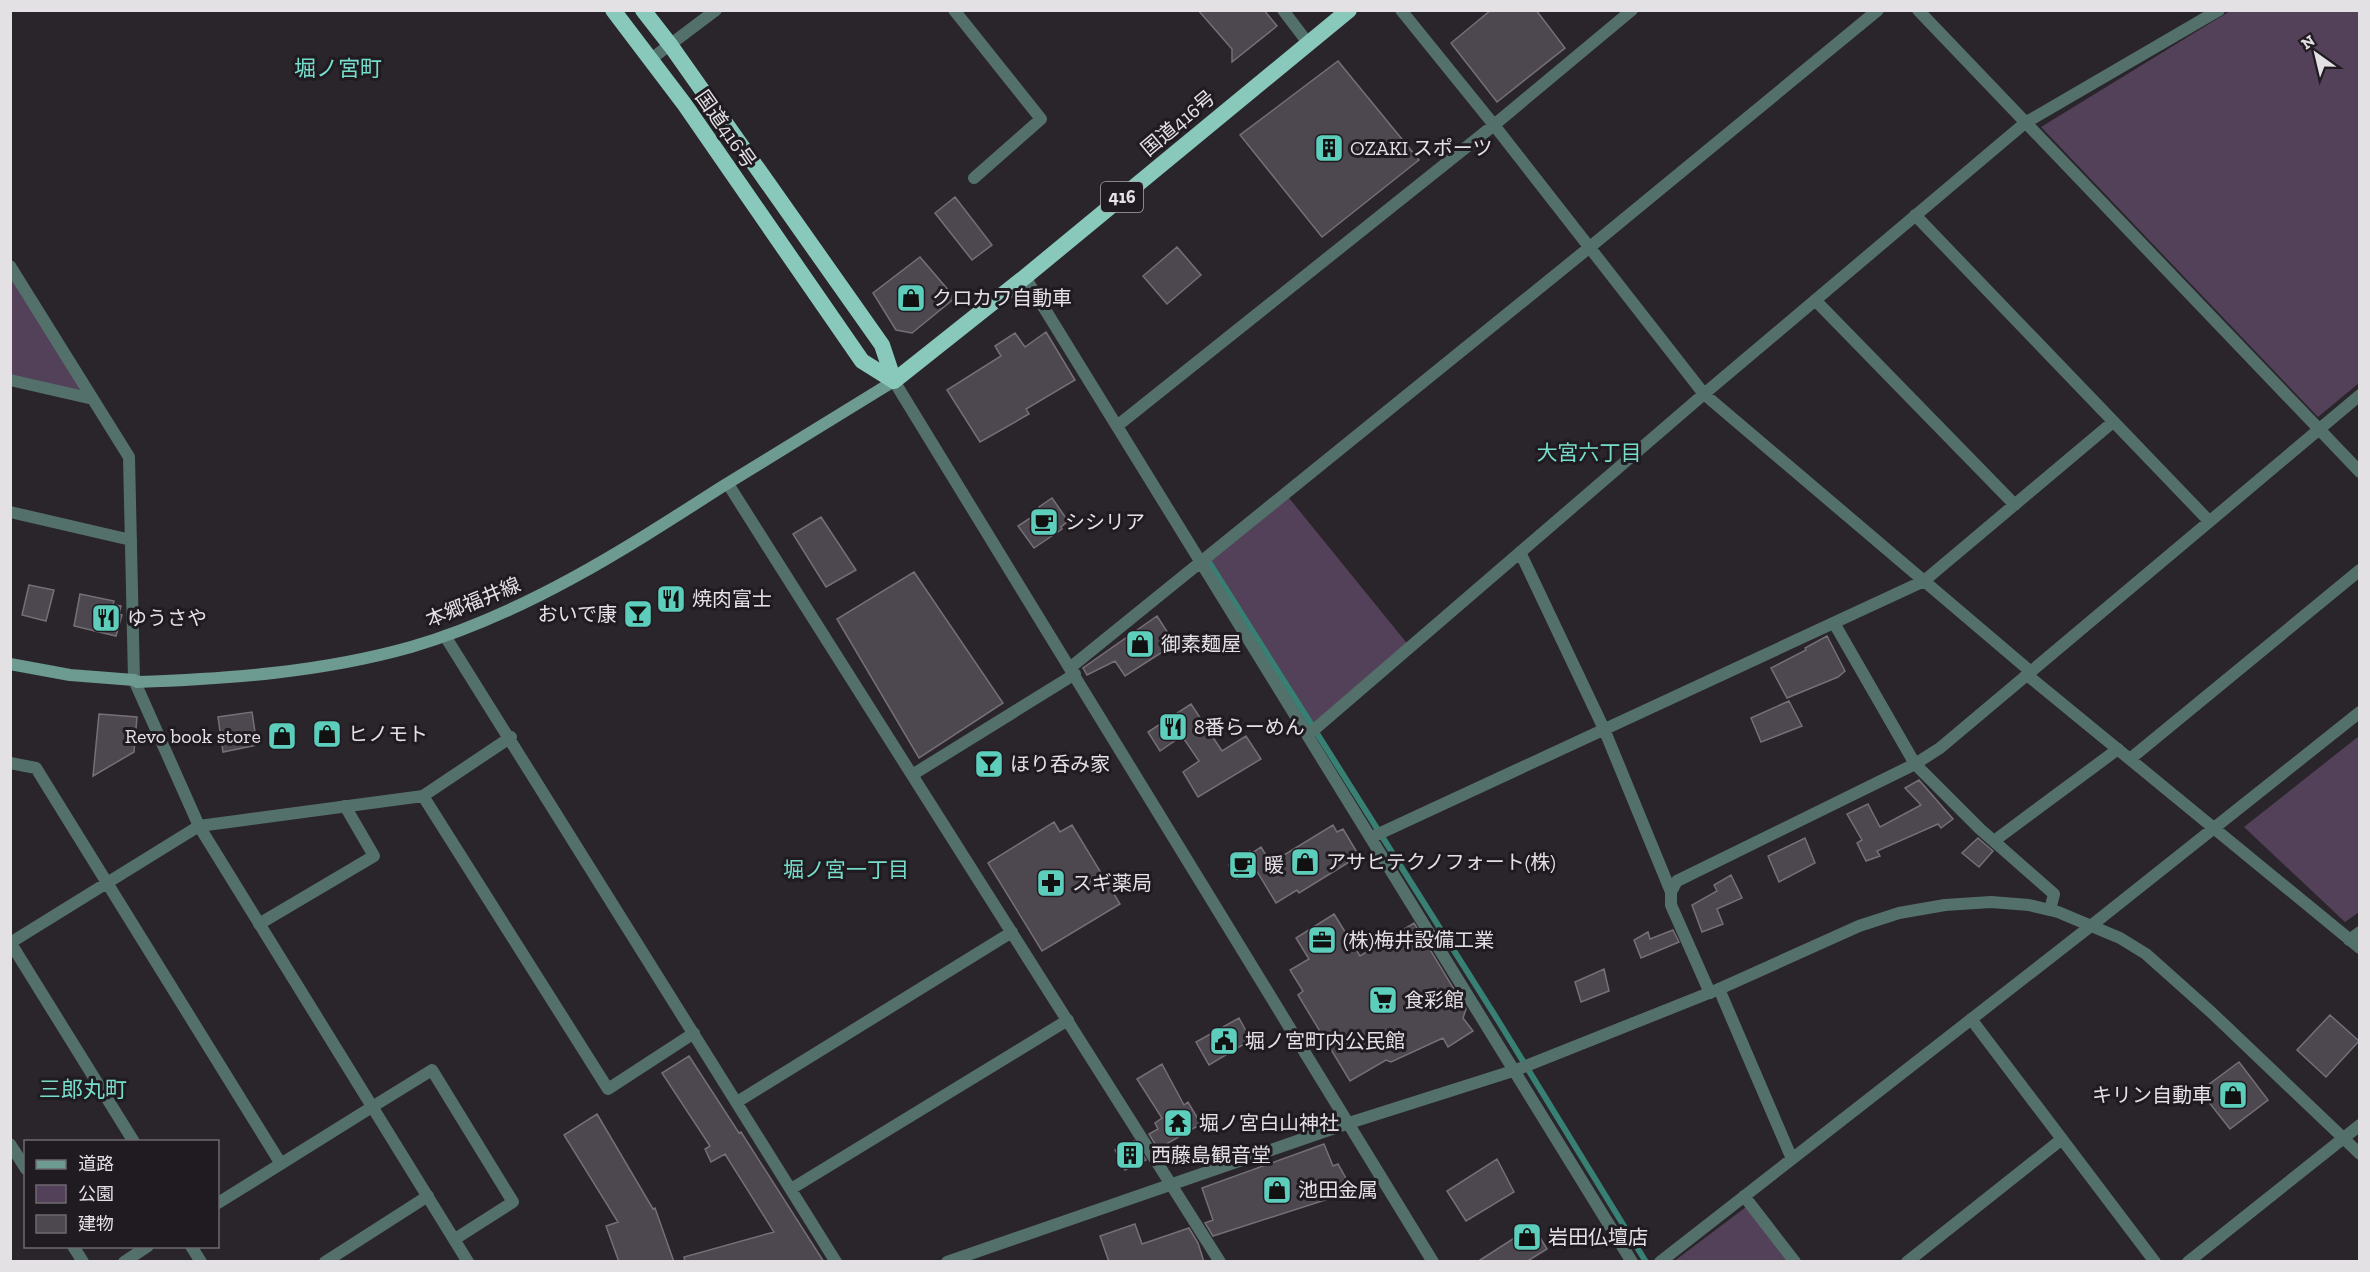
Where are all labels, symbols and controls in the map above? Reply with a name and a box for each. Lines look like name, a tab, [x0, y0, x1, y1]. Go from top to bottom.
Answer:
north arrow	[2286, 24, 2346, 84]
text: N	[2298, 31, 2318, 53]
district label: 堀ノ宮町	[294, 55, 382, 82]
street label: 国道416号	[1136, 85, 1220, 161]
street label: 国道416号	[691, 86, 761, 172]
building icon: OZAKI スポーツ	[1313, 132, 1345, 164]
place label: OZAKI スポーツ	[1350, 136, 1492, 160]
road number: 416	[1101, 182, 1143, 212]
shop icon: クロカワ自動車	[895, 282, 927, 314]
place label: クロカワ自動車	[932, 286, 1072, 310]
district label: 大宮六丁目	[1537, 440, 1642, 465]
cafe icon: シシリア	[1028, 506, 1060, 538]
place label: シシリア	[1065, 510, 1145, 534]
street label: 本郷福井線	[422, 572, 524, 632]
restaurant icon: 焼肉富士	[655, 583, 687, 615]
place label: 焼肉富士	[692, 587, 772, 611]
bar icon: おいで康	[622, 598, 654, 630]
restaurant icon: ゆうさや	[90, 602, 122, 634]
place label: おいで康	[538, 602, 617, 626]
place label: ゆうさや	[127, 606, 207, 630]
shop icon: 御素麺屋	[1124, 628, 1156, 660]
place label: 御素麺屋	[1161, 632, 1241, 656]
restaurant icon: 8番らーめん	[1157, 711, 1189, 743]
place label: 8番らーめん	[1194, 715, 1305, 739]
shop icon: ヒノモト	[311, 718, 343, 750]
shop icon: Revo book store	[266, 720, 298, 752]
place label: ヒノモト	[348, 722, 428, 746]
place label: Revo book store	[125, 724, 261, 748]
bar icon: ほり呑み家	[973, 748, 1005, 780]
place label: ほり呑み家	[1010, 752, 1110, 776]
shop icon: アサヒテクノフォート(株)	[1289, 846, 1321, 878]
cafe icon: 暖	[1227, 849, 1259, 881]
place label: アサヒテクノフォート(株)	[1326, 850, 1556, 874]
place label: 暖	[1264, 853, 1284, 877]
district label: 堀ノ宮一丁目	[783, 857, 909, 882]
pharmacy icon: スギ薬局	[1035, 867, 1067, 899]
place label: スギ薬局	[1072, 871, 1152, 895]
office icon: (株)梅井設備工業	[1306, 924, 1338, 956]
place label: (株)梅井設備工業	[1343, 928, 1494, 952]
supermarket icon: 食彩館	[1367, 984, 1399, 1016]
place label: 食彩館	[1404, 988, 1464, 1012]
public building icon: 堀ノ宮町内公民館	[1208, 1025, 1240, 1057]
place label: 堀ノ宮町内公民館	[1245, 1029, 1405, 1053]
district label: 三郎丸町	[39, 1076, 127, 1103]
shop icon: キリン自動車	[2217, 1079, 2249, 1111]
place label: キリン自動車	[2092, 1083, 2212, 1107]
temple icon: 堀ノ宮白山神社	[1162, 1107, 1194, 1139]
place label: 堀ノ宮白山神社	[1199, 1111, 1339, 1135]
building icon: 西藤島観音堂	[1114, 1139, 1146, 1171]
legend	[24, 1140, 219, 1248]
place label: 西藤島観音堂	[1151, 1143, 1271, 1167]
text: 道路	[78, 1153, 114, 1175]
shop icon: 池田金属	[1261, 1174, 1293, 1206]
place label: 池田金属	[1298, 1178, 1378, 1202]
text: 公園	[78, 1183, 114, 1205]
text: 建物	[78, 1213, 114, 1235]
shop icon: 岩田仏壇店	[1511, 1221, 1543, 1253]
place label: 岩田仏壇店	[1548, 1225, 1648, 1249]

